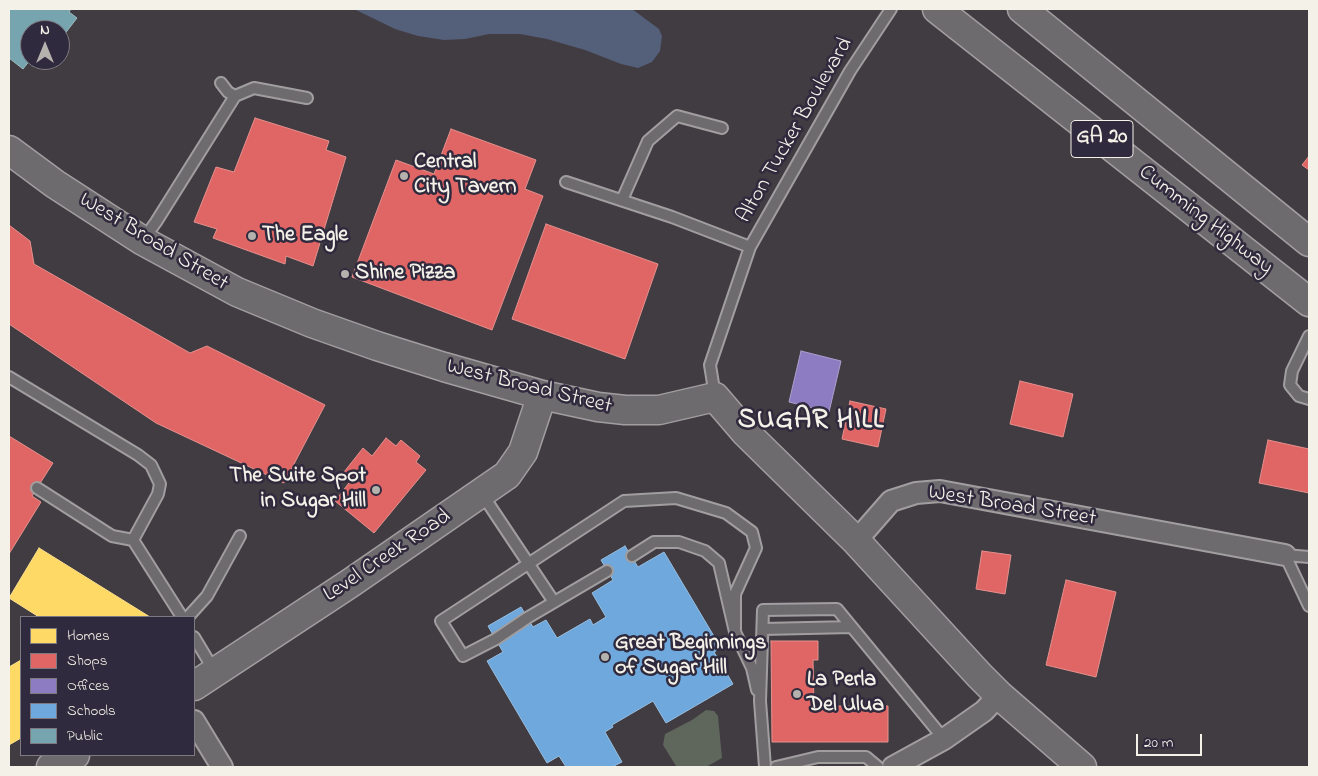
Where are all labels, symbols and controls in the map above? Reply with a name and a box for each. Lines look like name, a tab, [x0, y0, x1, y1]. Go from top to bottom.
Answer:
north arrow	[20, 20, 70, 70]
text: N	[40, 20, 50, 41]
street label: Alton Tucker Boulevard	[732, 34, 860, 228]
road number: GA 20	[1071, 120, 1133, 158]
place label: Central City Tavern	[414, 150, 516, 202]
street label: Cumming Highway	[1132, 160, 1278, 282]
marker: Central City Tavern	[398, 170, 410, 182]
street label: West Broad Street	[74, 188, 232, 298]
place label: The Eagle	[262, 223, 348, 249]
marker: The Eagle	[246, 230, 258, 242]
place label: Shine Pizza	[355, 261, 455, 287]
marker: Shine Pizza	[339, 268, 351, 280]
street label: West Broad Street	[444, 355, 614, 421]
district label: SUGAR HILL	[736, 405, 886, 439]
place label: The Suite Spot in Sugar Hill	[229, 464, 366, 516]
street label: West Broad Street	[926, 481, 1098, 533]
marker: The Suite Spot in Sugar Hill	[370, 484, 382, 496]
street label: Level Creek Road	[319, 505, 457, 609]
legend	[20, 616, 195, 756]
text: Homes	[67, 625, 110, 647]
place label: Great Beginnings of Sugar Hill	[615, 631, 766, 682]
text: Shops	[67, 650, 107, 672]
marker: Great Beginnings of Sugar Hill	[599, 651, 611, 663]
place label: La Perla Del Ulua	[807, 668, 884, 719]
text: Offices	[67, 675, 109, 697]
marker: La Perla Del Ulua	[791, 688, 803, 700]
text: Schools	[67, 700, 116, 722]
scale bar	[1138, 724, 1204, 756]
text: Public	[67, 725, 103, 747]
text: 20 m	[1144, 732, 1173, 754]

